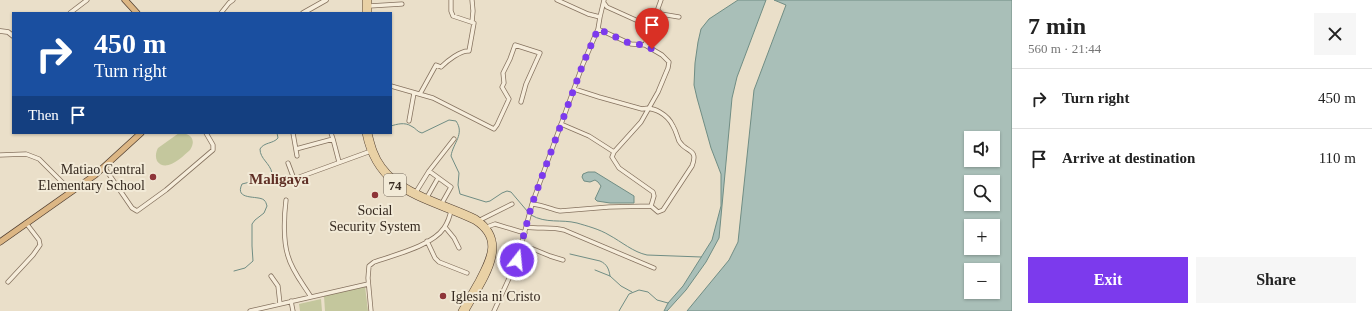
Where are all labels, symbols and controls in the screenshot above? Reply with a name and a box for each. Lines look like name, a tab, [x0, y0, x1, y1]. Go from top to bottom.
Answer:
pin	[635, 8, 669, 49]
text: 7 min	[1028, 13, 1086, 39]
button: close	[1314, 13, 1356, 55]
icon: arrive	[641, 14, 663, 36]
icon: right	[28, 28, 80, 80]
text: 450 m	[94, 28, 166, 59]
text: 560 m · 21:44	[1028, 41, 1101, 56]
text: Turn right	[94, 61, 167, 81]
icon: right	[1028, 88, 1050, 110]
text: Turn right	[1062, 90, 1129, 106]
text: 450 m	[1318, 90, 1356, 106]
icon: arrive	[67, 104, 89, 126]
text: Then	[28, 107, 59, 123]
map controls	[964, 131, 1000, 299]
button: sound	[964, 131, 1000, 167]
icon: arrive	[1028, 148, 1050, 170]
text: Arrive at destination	[1062, 150, 1195, 166]
text: 110 m	[1319, 150, 1356, 166]
place label: Matiao Central Elementary School	[38, 162, 145, 193]
district label: Maligaya	[249, 171, 309, 187]
marker: Matiao Central Elementary School	[148, 172, 158, 182]
road number: 74	[384, 174, 406, 196]
button: search	[964, 175, 1000, 211]
marker: Social Security System	[370, 190, 380, 200]
place label: Social Security System	[329, 203, 421, 234]
button: +	[964, 219, 1000, 255]
position arrow	[496, 239, 538, 281]
button: Exit	[1028, 257, 1188, 303]
button: Share	[1196, 257, 1356, 303]
button: −	[964, 263, 1000, 299]
place label: Iglesia ni Cristo	[451, 289, 540, 304]
marker: Iglesia ni Cristo	[438, 291, 448, 301]

